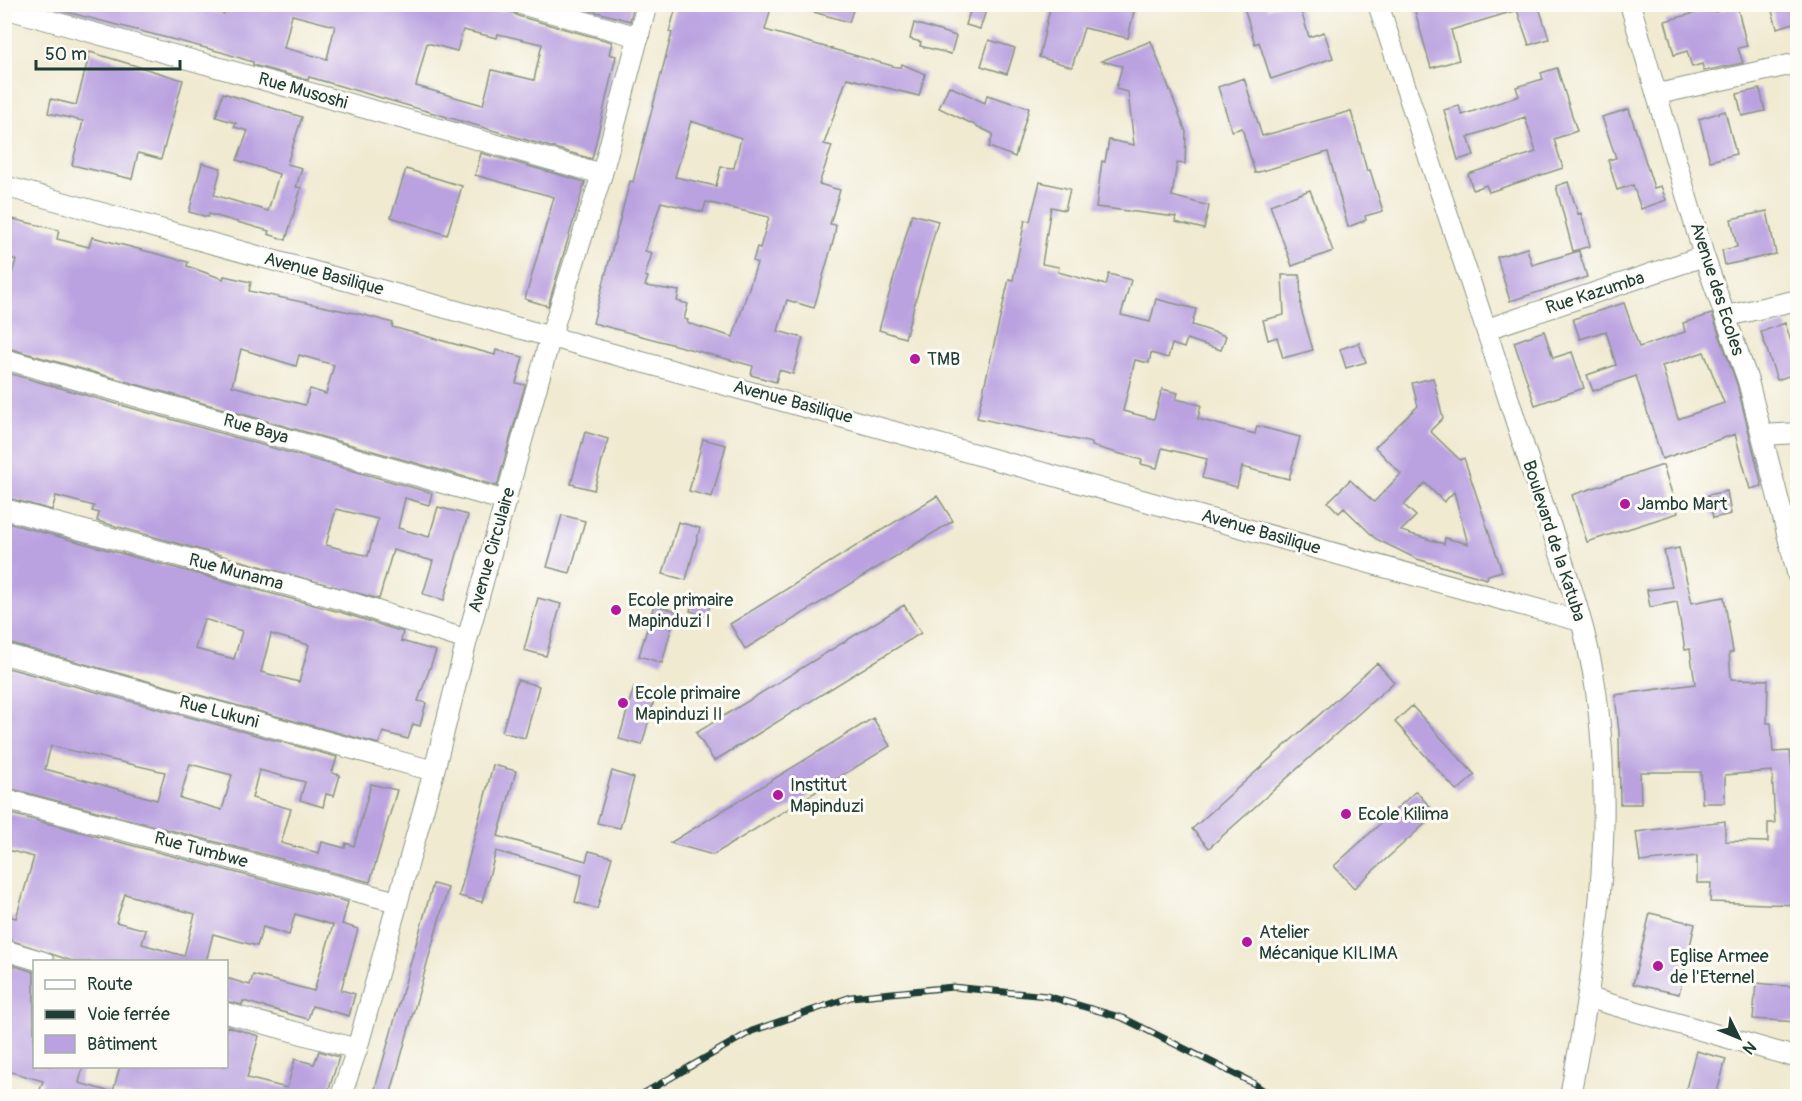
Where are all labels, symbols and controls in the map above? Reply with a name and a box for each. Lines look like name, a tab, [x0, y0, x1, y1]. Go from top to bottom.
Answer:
scale bar	[36, 33, 180, 71]
text: 50 m	[45, 43, 87, 66]
street label: Rue Musoshi	[256, 67, 350, 115]
street label: Avenue des Ecoles	[1685, 220, 1749, 358]
street label: Avenue Basilique	[262, 247, 386, 301]
street label: Rue Kazumba	[1543, 266, 1647, 320]
place label: TMB	[927, 348, 960, 371]
marker: TMB	[908, 352, 922, 366]
street label: Avenue Basilique	[731, 375, 855, 429]
street label: Rue Baya	[221, 409, 291, 449]
street label: Boulevard de la Katuba	[1517, 458, 1591, 624]
street label: Avenue Circulaire	[463, 485, 521, 615]
place label: Jambo Mart	[1637, 493, 1728, 516]
marker: Jambo Mart	[1618, 497, 1632, 511]
street label: Avenue Basilique	[1199, 504, 1323, 560]
street label: Rue Munama	[186, 548, 286, 596]
place label: Ecole primaire Mapinduzi I	[628, 589, 734, 633]
marker: Ecole primaire Mapinduzi I	[609, 603, 623, 617]
place label: Ecole primaire Mapinduzi II	[635, 682, 741, 726]
street label: Rue Lukuni	[177, 690, 261, 734]
marker: Ecole primaire Mapinduzi II	[616, 696, 630, 710]
place label: Institut Mapinduzi	[790, 774, 864, 818]
marker: Institut Mapinduzi	[771, 788, 785, 802]
place label: Ecole Kilima	[1358, 803, 1449, 826]
marker: Ecole Kilima	[1339, 807, 1353, 821]
street label: Rue Tumbwe	[152, 826, 250, 874]
place label: Atelier Mécanique KILIMA	[1259, 921, 1398, 965]
marker: Atelier Mécanique KILIMA	[1240, 935, 1254, 949]
place label: Eglise Armee de l'Eternel	[1670, 945, 1769, 989]
marker: Eglise Armee de l'Eternel	[1651, 959, 1665, 973]
legend	[33, 960, 228, 1068]
text: Route	[87, 973, 132, 996]
text: Voie ferrée	[87, 1003, 170, 1026]
north arrow	[1709, 1008, 1769, 1068]
text: Bâtiment	[87, 1033, 158, 1056]
text: N	[1738, 1037, 1760, 1058]

